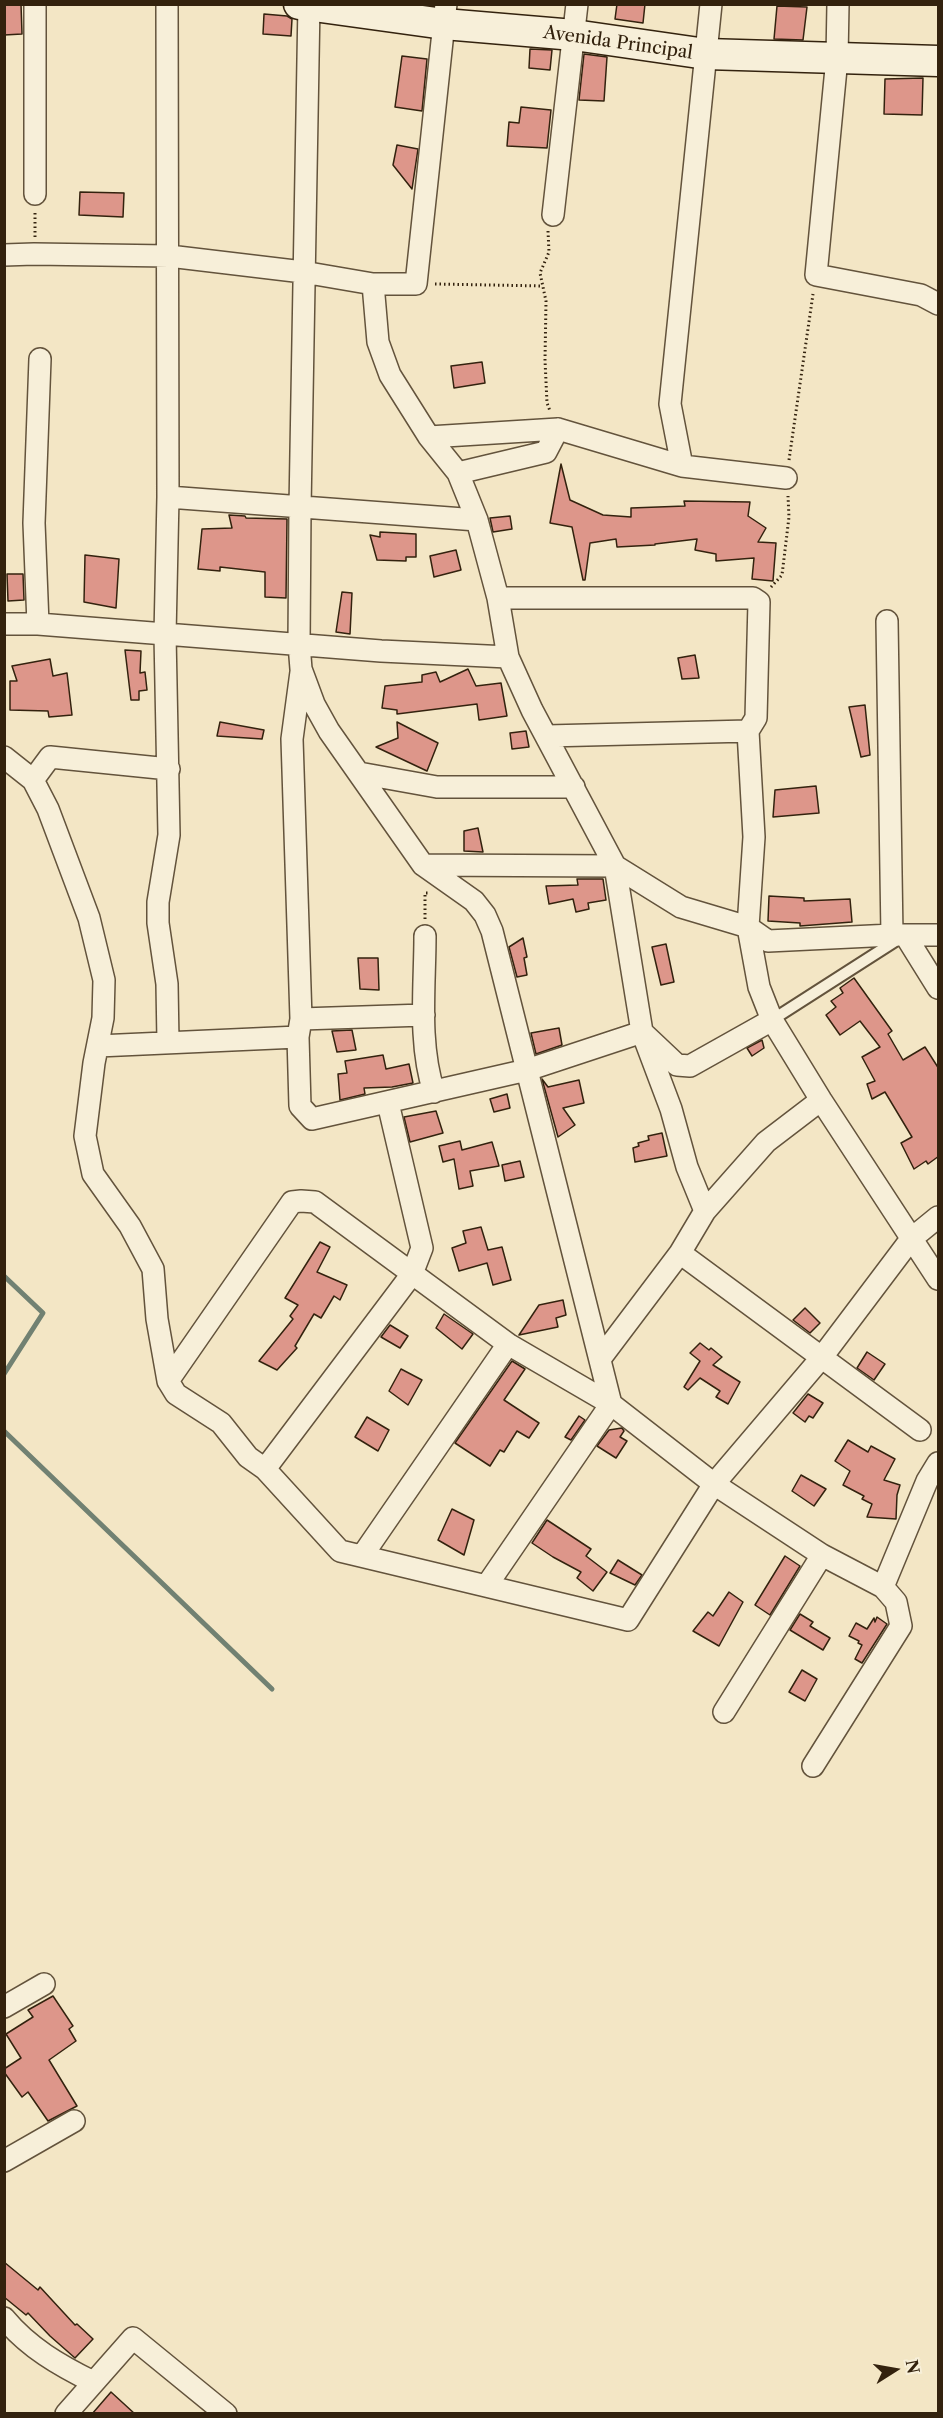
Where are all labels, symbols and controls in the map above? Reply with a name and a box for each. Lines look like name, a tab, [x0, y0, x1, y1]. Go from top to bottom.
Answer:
street label: Avenida Principal	[542, 22, 694, 64]
north arrow	[865, 2340, 925, 2400]
text: N	[902, 2358, 924, 2375]

